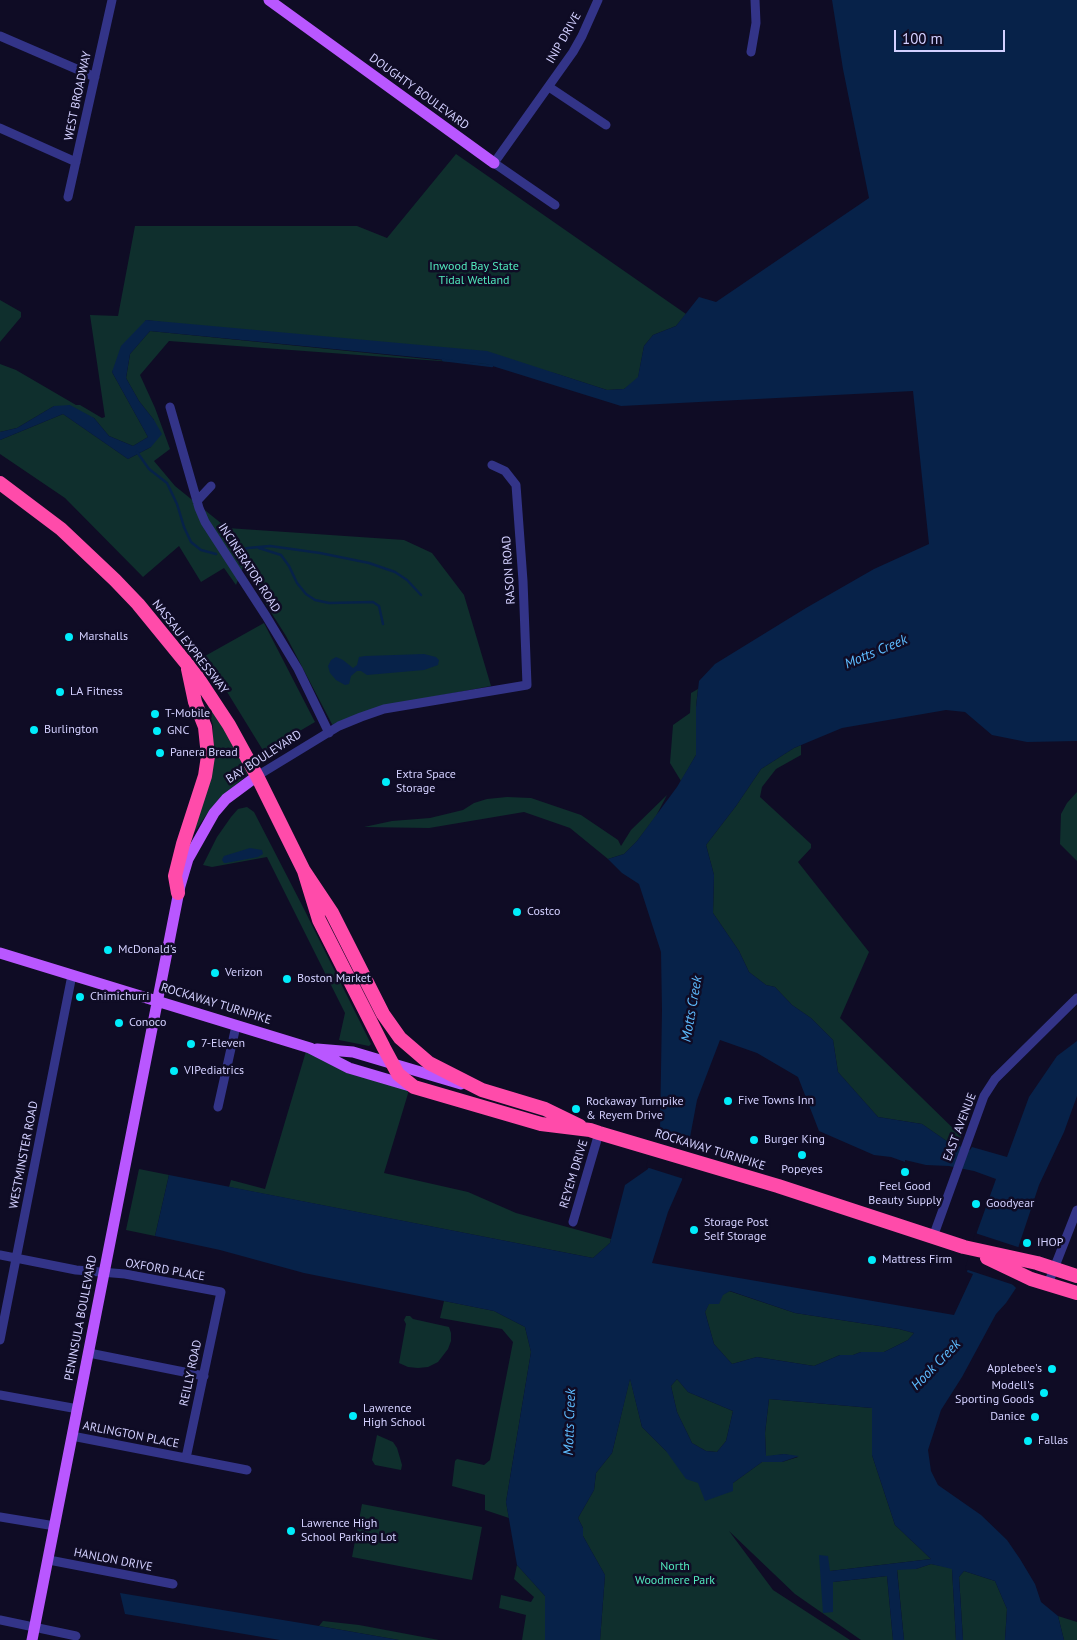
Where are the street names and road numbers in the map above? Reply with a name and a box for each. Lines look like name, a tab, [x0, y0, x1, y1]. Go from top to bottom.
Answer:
street label: INIP DRIVE	[544, 10, 584, 66]
street label: WEST BROADWAY	[61, 50, 95, 142]
street label: DOUGHTY BOULEVARD	[366, 51, 472, 133]
street label: INCINERATOR ROAD	[215, 521, 283, 615]
street label: RASON ROAD	[499, 535, 519, 605]
street label: NASSAU EXPRESSWAY	[149, 597, 231, 697]
street label: BAY BOULEVARD	[224, 727, 304, 787]
street label: ROCKAWAY TURNPIKE	[159, 980, 273, 1028]
street label: EAST AVENUE	[940, 1091, 980, 1163]
street label: WESTMINSTER ROAD	[6, 1100, 42, 1210]
street label: ROCKAWAY TURNPIKE	[653, 1126, 767, 1174]
street label: REYEM DRIVE	[557, 1138, 591, 1210]
street label: PENINSULA BOULEVARD	[62, 1254, 100, 1382]
street label: OXFORD PLACE	[124, 1256, 206, 1284]
street label: REILLY ROAD	[177, 1338, 205, 1408]
street label: ARLINGTON PLACE	[82, 1419, 180, 1451]
street label: HANLON DRIVE	[72, 1545, 154, 1575]

